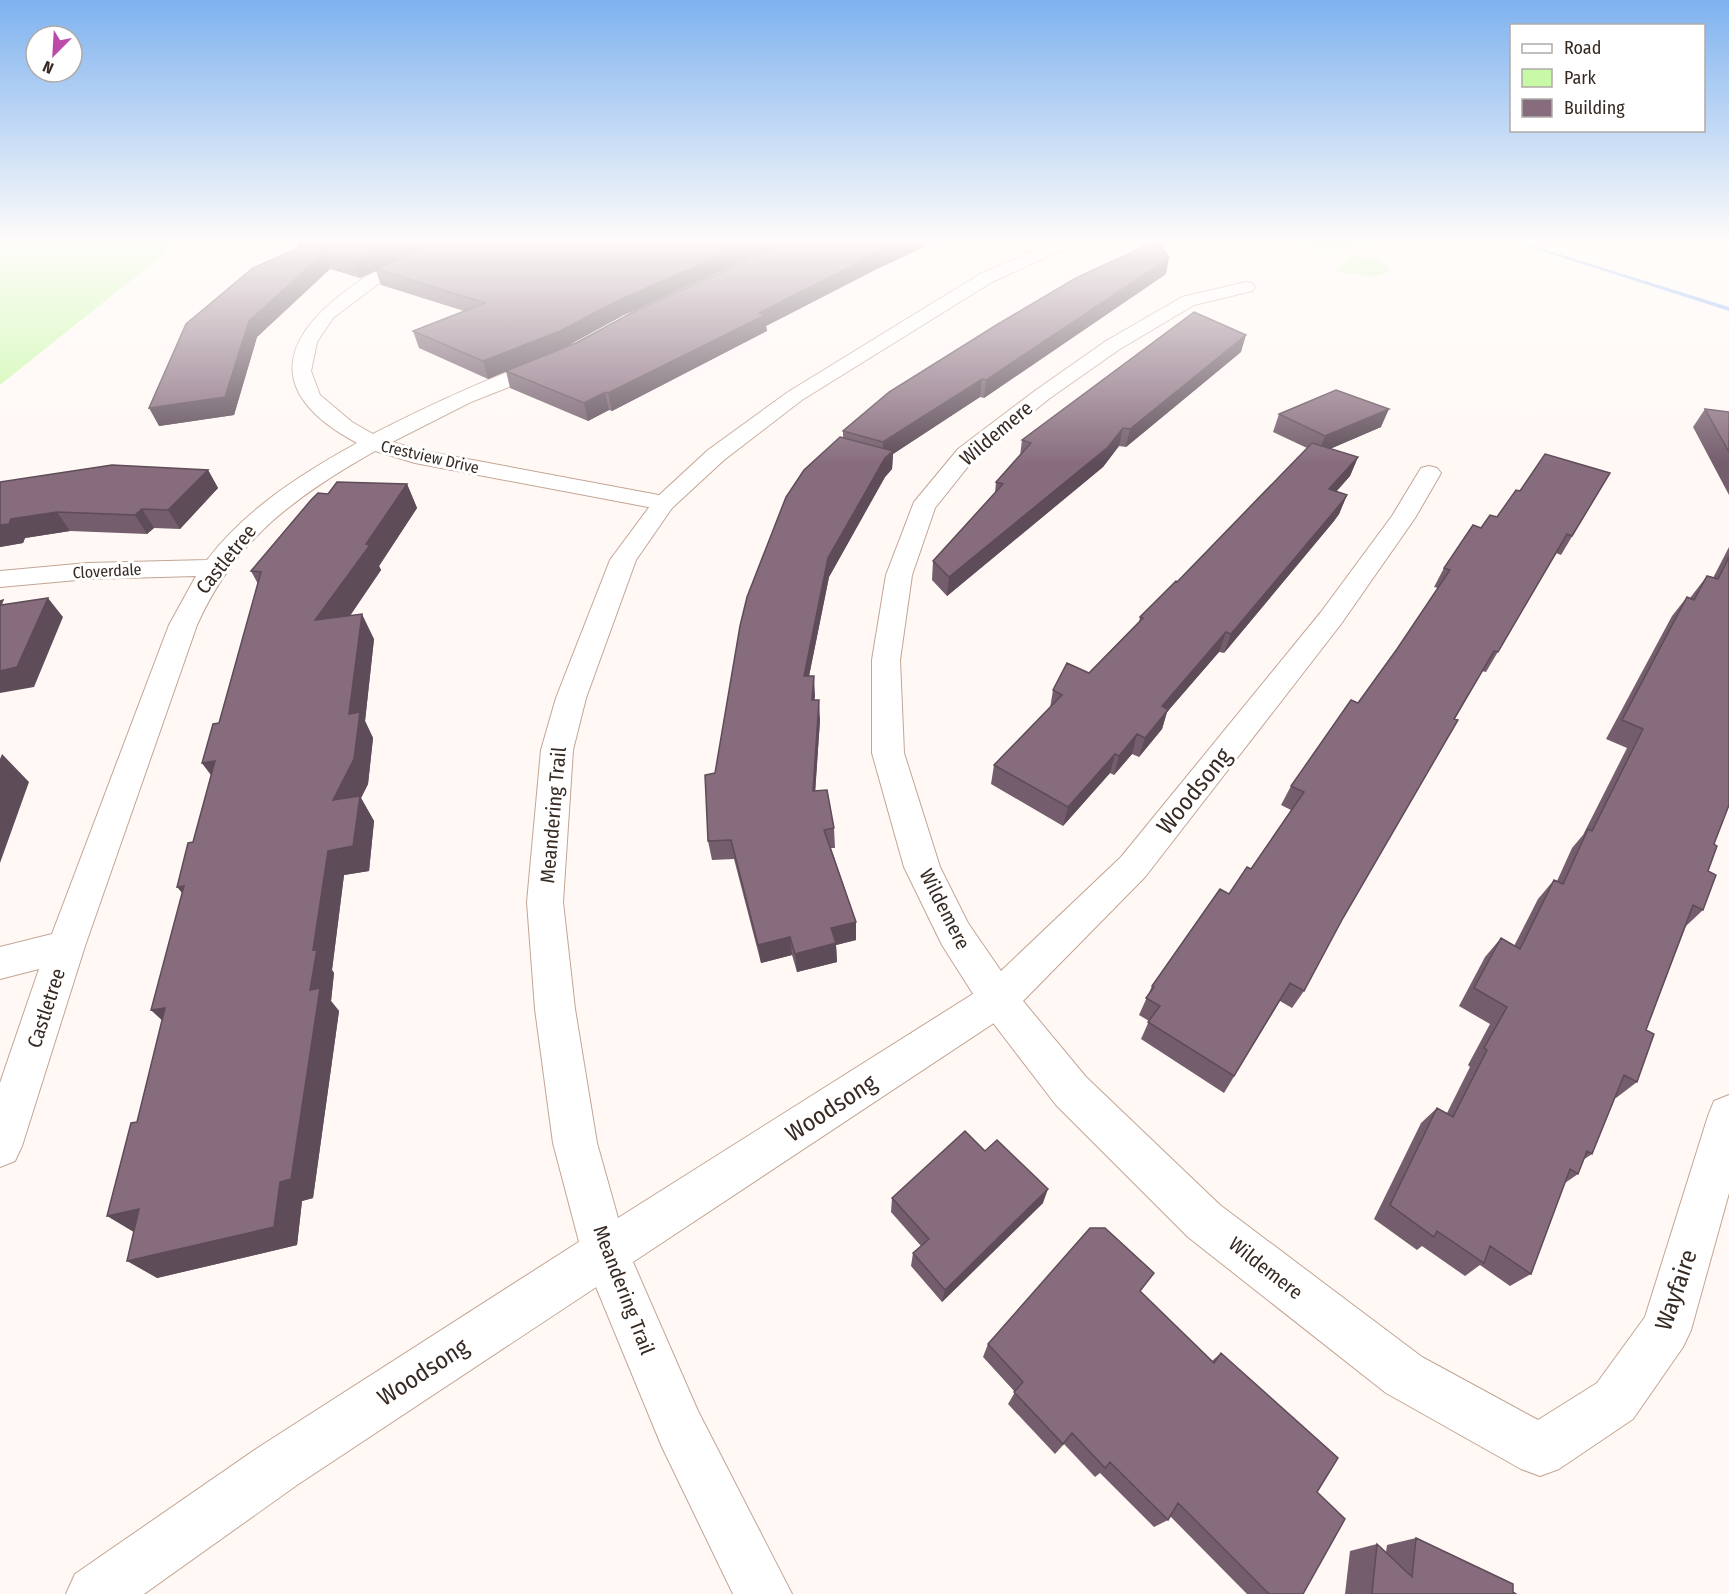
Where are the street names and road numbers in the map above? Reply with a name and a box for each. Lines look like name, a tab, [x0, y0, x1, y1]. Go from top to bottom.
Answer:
street label: Wildemere	[955, 396, 1037, 470]
street label: Crestview Drive	[379, 436, 481, 478]
street label: Castletree	[191, 519, 261, 599]
street label: Cloverdale	[72, 560, 142, 582]
street label: Woodsong	[1151, 742, 1238, 840]
street label: Meandering Trail	[535, 746, 571, 884]
street label: Wildemere	[914, 865, 976, 953]
street label: Castletree	[22, 965, 70, 1051]
street label: Woodsong	[780, 1068, 882, 1148]
street label: Meandering Trail	[588, 1222, 660, 1358]
street label: Wildemere	[1224, 1232, 1308, 1304]
street label: Wayfaire	[1649, 1246, 1703, 1334]
street label: Woodsong	[372, 1332, 474, 1412]

